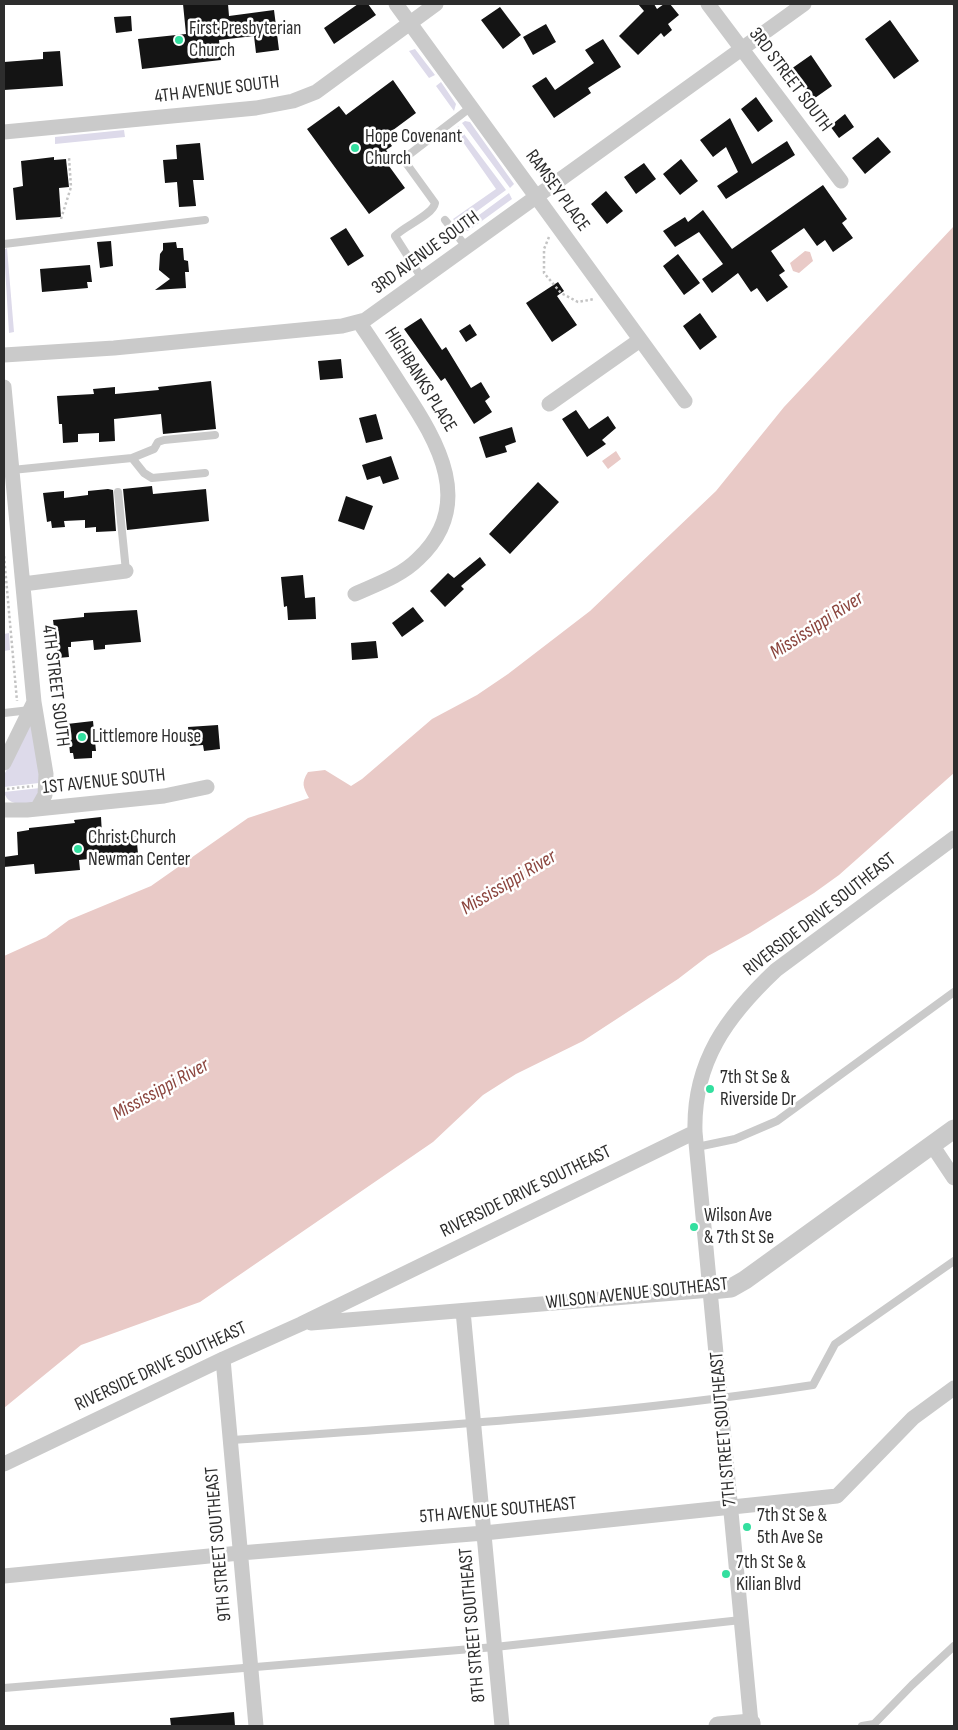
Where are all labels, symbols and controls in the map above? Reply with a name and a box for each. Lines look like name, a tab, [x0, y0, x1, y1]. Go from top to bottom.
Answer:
place label: First Presbyterian Church	[189, 18, 301, 62]
street label: 3RD STREET SOUTH	[744, 24, 836, 136]
marker: First Presbyterian Church	[173, 34, 185, 46]
street label: 4TH AVENUE SOUTH	[153, 71, 281, 109]
place label: Hope Covenant Church	[365, 126, 462, 170]
marker: Hope Covenant Church	[349, 142, 361, 154]
street label: RAMSEY PLACE	[520, 146, 594, 236]
street label: 3RD AVENUE SOUTH	[368, 206, 484, 300]
street label: HIGHBANKS PLACE	[379, 324, 461, 436]
water label: Mississippi River	[766, 587, 868, 665]
street label: 4TH STREET SOUTH	[36, 624, 74, 748]
place label: Littlemore House	[92, 726, 201, 748]
marker: Littlemore House	[76, 731, 88, 743]
street label: 1ST AVENUE SOUTH	[41, 764, 167, 800]
place label: Christ Church Newman Center	[88, 827, 190, 871]
marker: Christ Church Newman Center	[72, 843, 84, 855]
water label: Mississippi River	[457, 845, 561, 921]
street label: RIVERSIDE DRIVE SOUTHEAST	[739, 848, 901, 982]
water label: Mississippi River	[108, 1054, 214, 1126]
place label: 7th St Se & Riverside Dr	[720, 1067, 796, 1111]
marker: 7th St Se & Riverside Dr	[704, 1083, 716, 1095]
street label: RIVERSIDE DRIVE SOUTHEAST	[437, 1141, 615, 1243]
place label: Wilson Ave & 7th St Se	[704, 1205, 774, 1249]
marker: Wilson Ave & 7th St Se	[688, 1221, 700, 1233]
street label: WILSON AVENUE SOUTHEAST	[545, 1273, 729, 1315]
street label: RIVERSIDE DRIVE SOUTHEAST	[71, 1317, 251, 1417]
street label: 7TH STREET SOUTHEAST	[706, 1351, 742, 1507]
street label: 9TH STREET SOUTHEAST	[201, 1466, 237, 1622]
street label: 5TH AVENUE SOUTHEAST	[418, 1493, 578, 1529]
place label: 7th St Se & 5th Ave Se	[757, 1505, 827, 1549]
marker: 7th St Se & 5th Ave Se	[741, 1521, 753, 1533]
street label: 8TH STREET SOUTHEAST	[455, 1547, 491, 1703]
place label: 7th St Se & Kilian Blvd	[736, 1552, 806, 1596]
marker: 7th St Se & Kilian Blvd	[720, 1568, 732, 1580]

